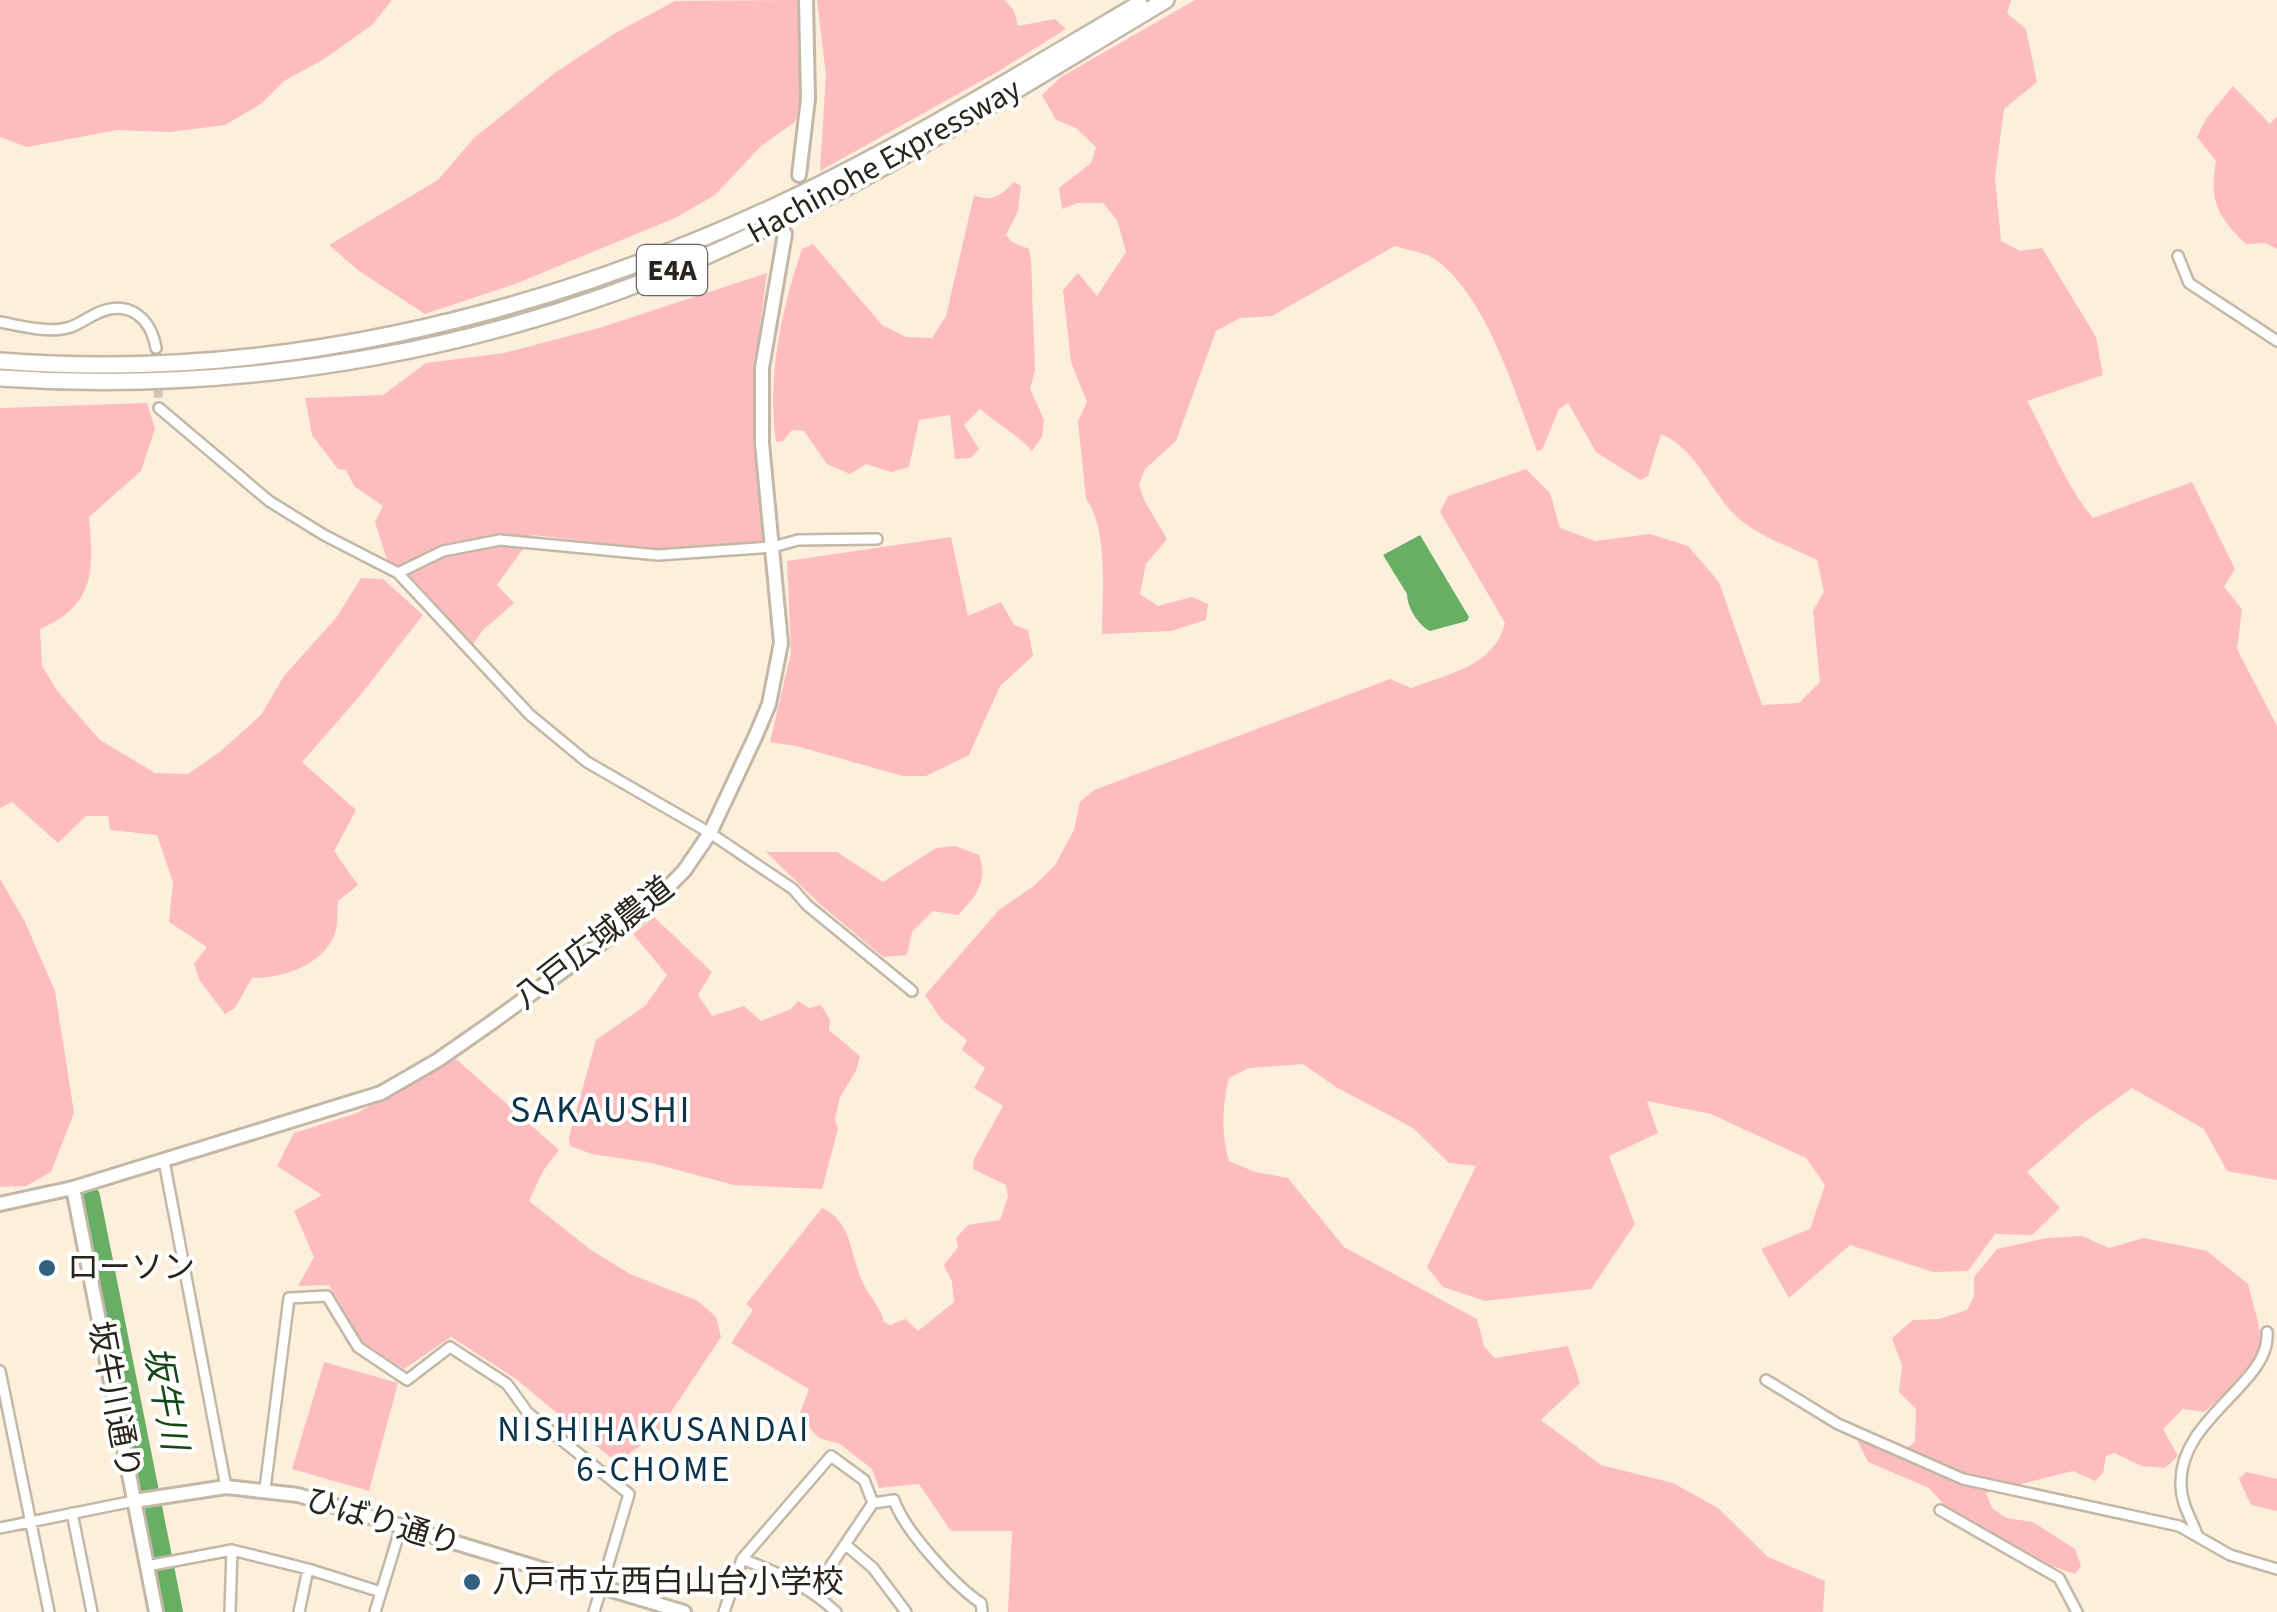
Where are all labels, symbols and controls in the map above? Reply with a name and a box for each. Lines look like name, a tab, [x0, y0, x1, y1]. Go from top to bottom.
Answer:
street label: Hachinohe Expressway	[739, 67, 1029, 255]
road number: E4A	[637, 245, 707, 295]
street label: 八戸広域農道	[504, 866, 684, 1020]
district label: SAKAUSHI	[510, 1083, 692, 1137]
place label: ローソン	[67, 1245, 195, 1291]
marker: ローソン	[36, 1257, 58, 1279]
street label: 坂牛川通り	[76, 1317, 152, 1483]
water label: 坂牛川	[130, 1342, 200, 1458]
district label: NISHIHAKUSANDAI 6-CHOME	[497, 1405, 811, 1495]
street label: ひばり通り	[300, 1477, 466, 1567]
place label: 八戸市立西白山台小学校	[492, 1559, 844, 1605]
marker: 八戸市立西白山台小学校	[461, 1571, 483, 1593]

